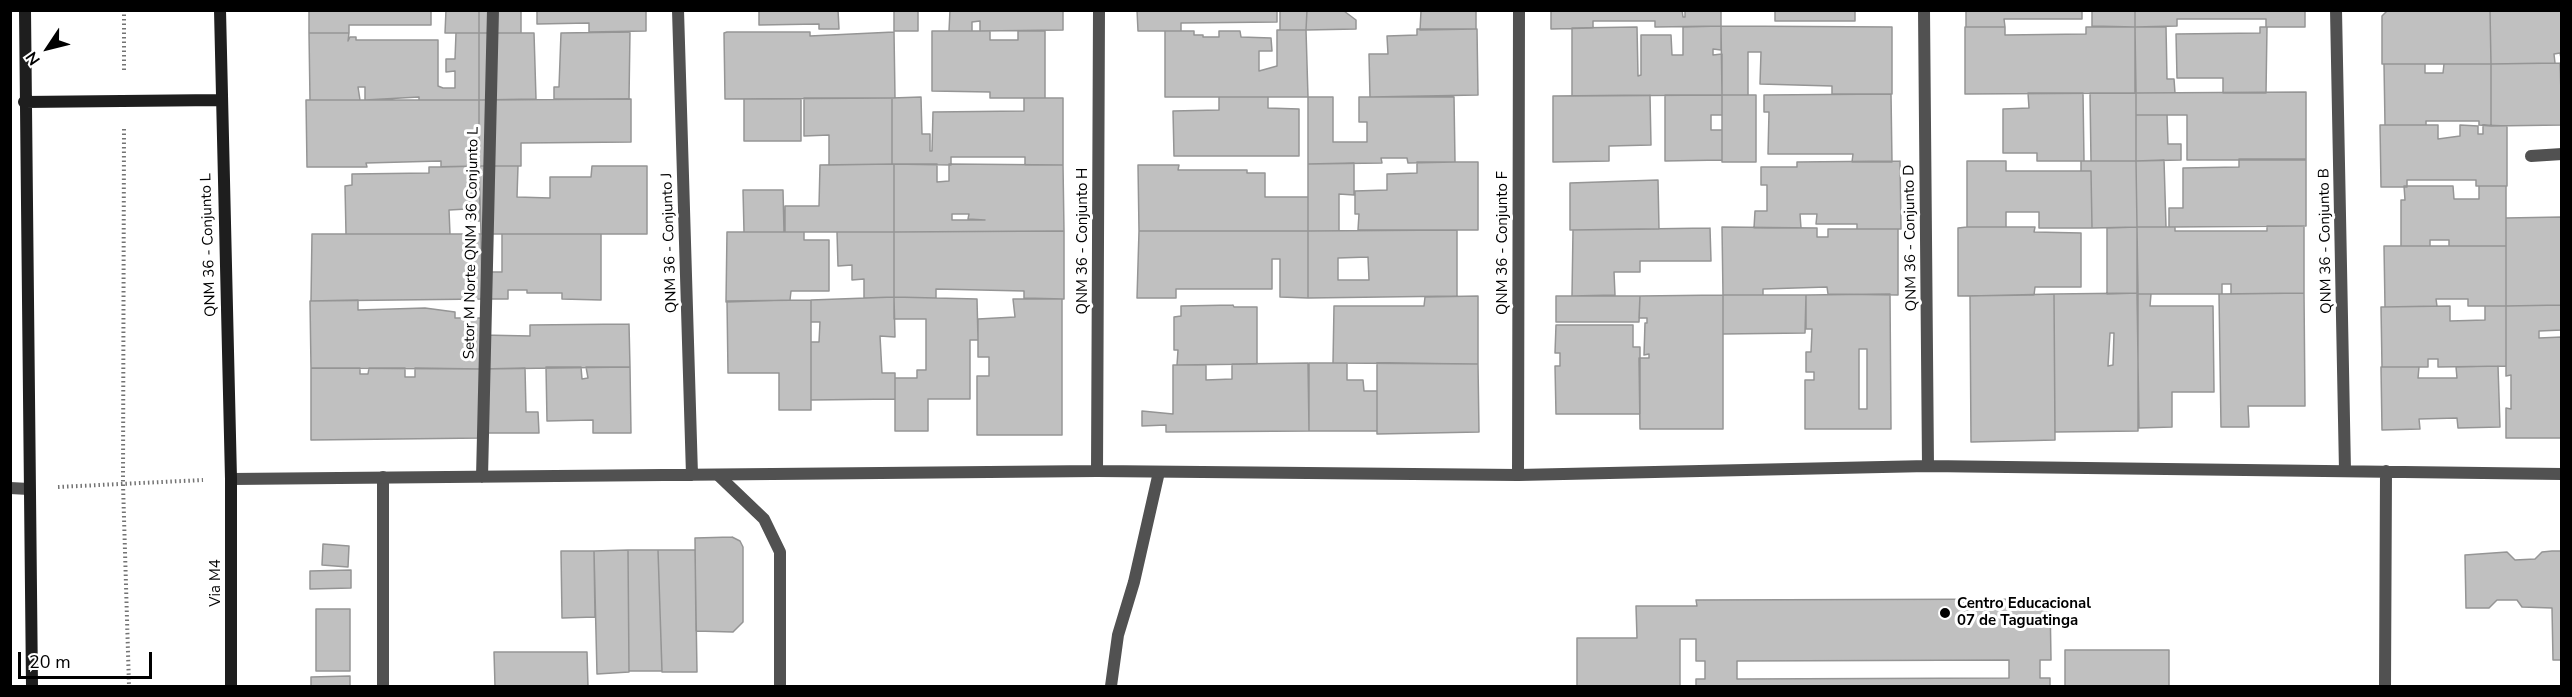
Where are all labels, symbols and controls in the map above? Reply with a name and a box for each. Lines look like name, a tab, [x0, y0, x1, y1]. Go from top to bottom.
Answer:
north arrow	[18, 18, 78, 78]
text: N	[21, 47, 46, 70]
street label: Setor M Norte QNM 36 Conjunto L	[461, 127, 483, 359]
street label: QNM 36 - Conjunto D	[1901, 164, 1921, 312]
street label: QNM 36 - Conjunto H	[1074, 167, 1092, 315]
street label: QNM 36 - Conjunto B	[2316, 168, 2336, 314]
street label: QNM 36 - Conjunto F	[1494, 171, 1512, 315]
street label: QNM 36 - Conjunto J	[659, 172, 681, 314]
street label: QNM 36 - Conjunto L	[197, 173, 221, 317]
street label: Via M4	[207, 559, 225, 607]
place label: Centro Educacional 07 de Taguatinga	[1957, 595, 2091, 630]
marker: Centro Educacional 07 de Taguatinga	[1938, 606, 1952, 620]
scale bar	[21, 640, 154, 678]
text: 20 m	[29, 650, 71, 674]

